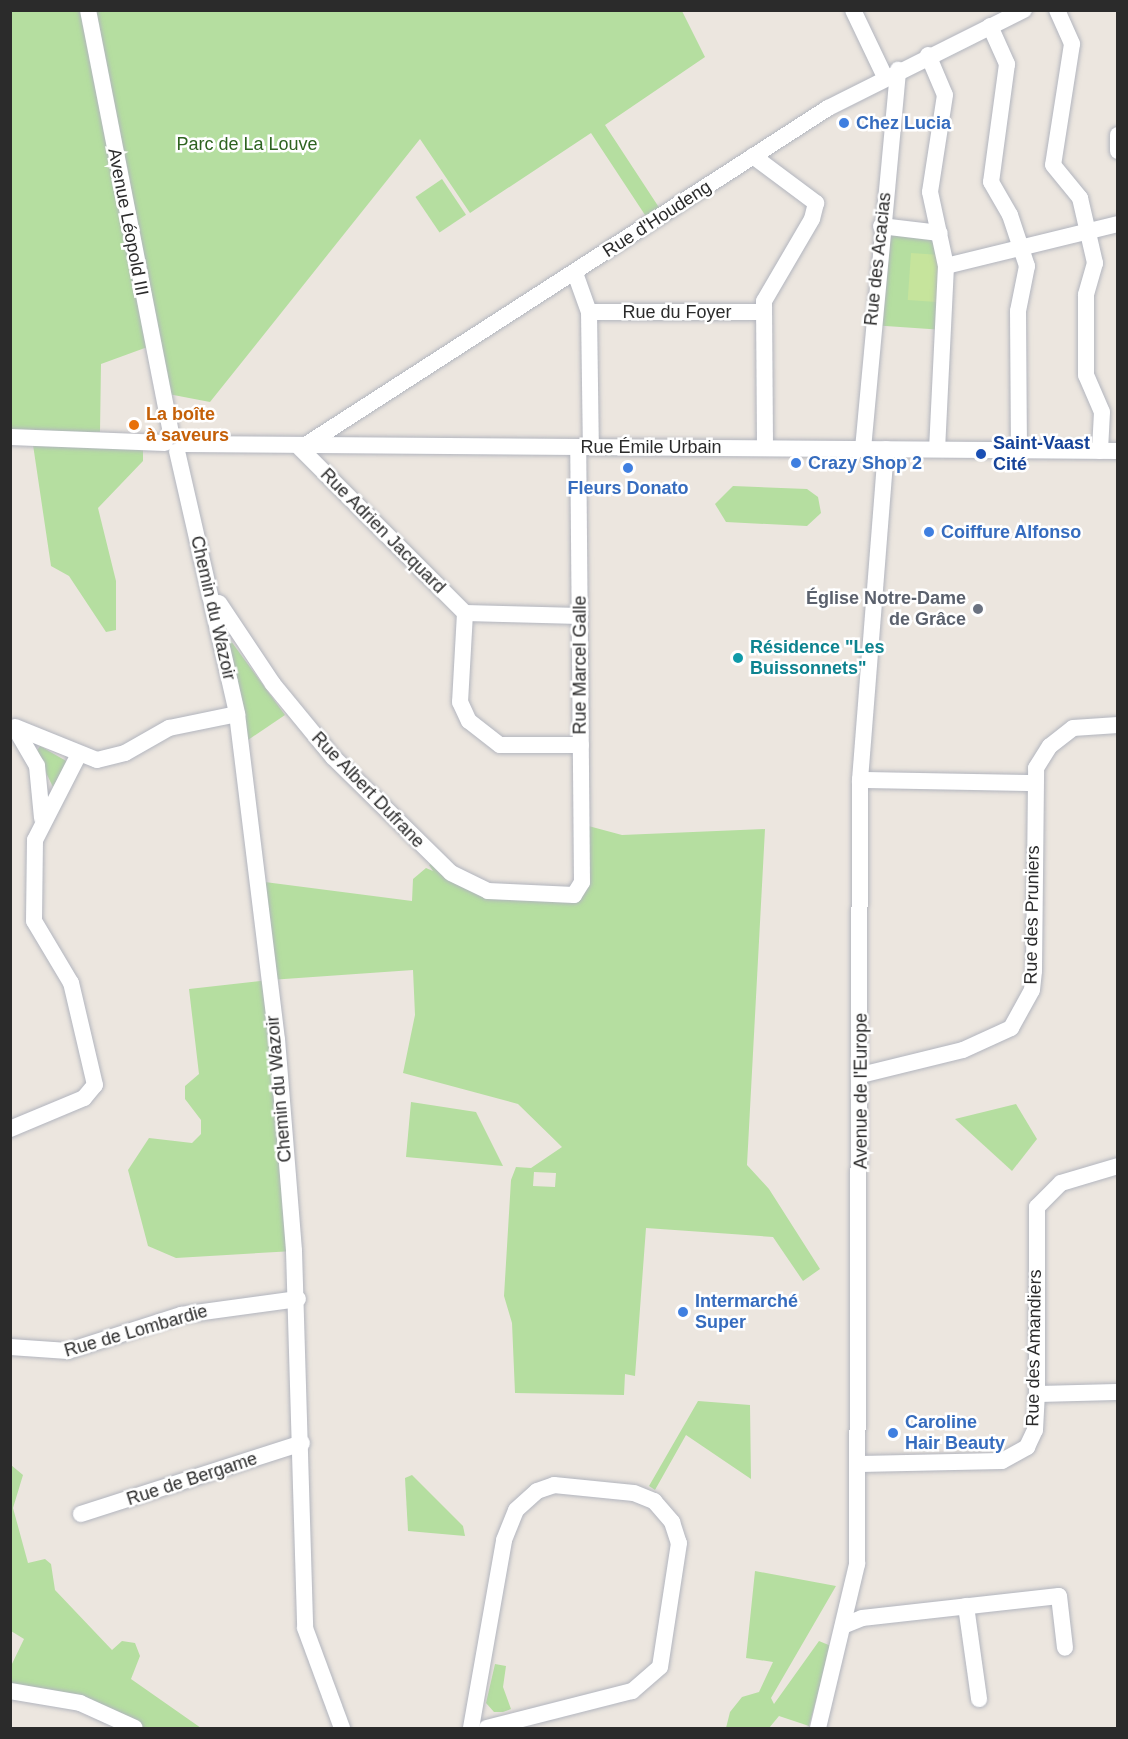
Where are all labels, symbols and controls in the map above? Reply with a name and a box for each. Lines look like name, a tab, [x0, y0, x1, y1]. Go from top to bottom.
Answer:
place label: Chez Lucia	[856, 112, 951, 134]
marker: Chez Lucia	[837, 116, 851, 130]
park label: Parc de La Louve	[176, 133, 318, 155]
street label: Avenue Léopold III	[103, 146, 153, 298]
street label: Rue d'Houdeng	[599, 176, 715, 262]
street label: Rue des Acacias	[860, 191, 896, 327]
street label: Rue du Foyer	[622, 301, 732, 323]
place label: La boîte à saveurs	[146, 404, 229, 446]
marker: La boîte à saveurs	[127, 418, 141, 432]
place label: Saint-Vaast Cité	[993, 433, 1090, 476]
street label: Rue Émile Urbain	[580, 436, 722, 458]
marker: Saint-Vaast Cité	[974, 447, 988, 461]
place label: Crazy Shop 2	[808, 452, 922, 474]
marker: Crazy Shop 2	[789, 456, 803, 470]
marker: Fleurs Donato	[621, 461, 635, 475]
street label: Rue Adrien Jacquard	[316, 464, 450, 598]
place label: Fleurs Donato	[567, 477, 689, 499]
place label: Coiffure Alfonso	[941, 521, 1082, 543]
marker: Coiffure Alfonso	[922, 525, 936, 539]
street label: Chemin du Wazoir	[186, 534, 240, 682]
place label: Église Notre-Dame de Grâce	[806, 588, 966, 630]
street label: Rue Marcel Galle	[569, 595, 591, 735]
marker: Église Notre-Dame de Grâce	[971, 602, 985, 616]
place label: Résidence "Les Buissonnets"	[750, 637, 885, 680]
marker: Résidence "Les Buissonnets"	[731, 651, 745, 665]
street label: Rue Albert Dufrane	[307, 727, 429, 853]
street label: Rue des Pruniers	[1020, 845, 1044, 985]
street label: Avenue de l'Europe	[850, 1013, 872, 1169]
street label: Chemin du Wazoir	[262, 1015, 296, 1163]
street label: Rue des Amandiers	[1022, 1269, 1046, 1427]
place label: Intermarché Super	[695, 1291, 798, 1334]
street label: Rue de Lombardie	[62, 1300, 210, 1362]
marker: Intermarché Super	[676, 1305, 690, 1319]
place label: Caroline Hair Beauty	[905, 1412, 1005, 1454]
marker: Caroline Hair Beauty	[886, 1426, 900, 1440]
street label: Rue de Bergame	[124, 1448, 260, 1510]

